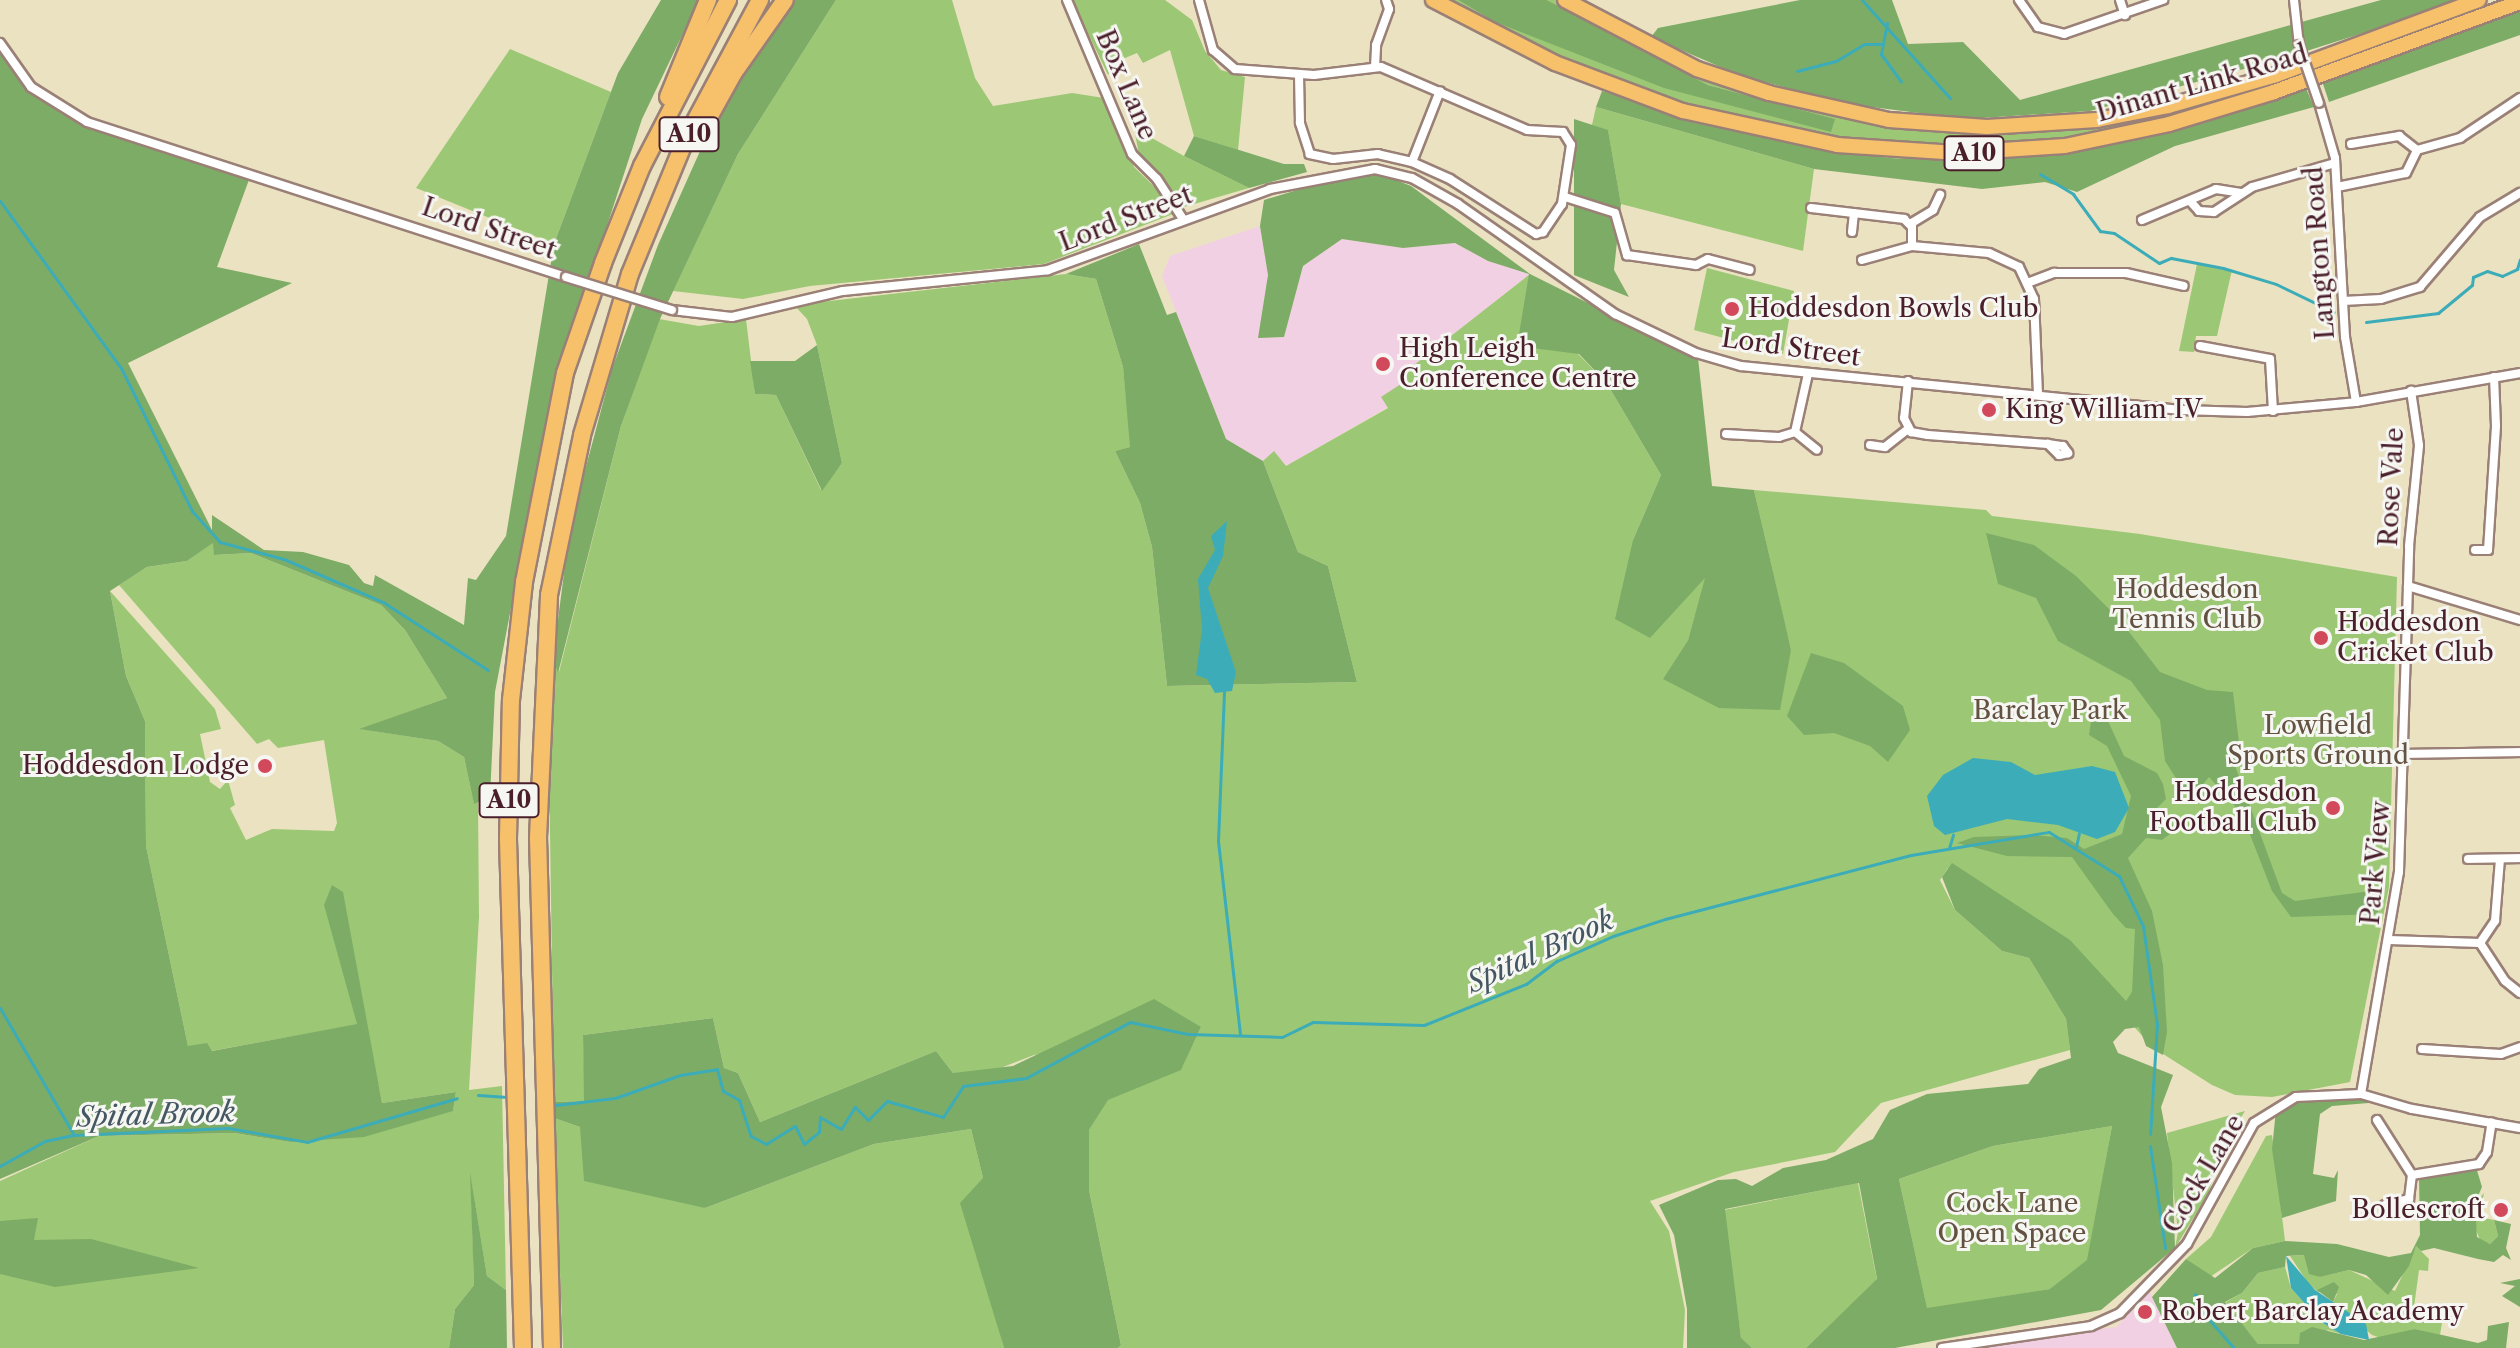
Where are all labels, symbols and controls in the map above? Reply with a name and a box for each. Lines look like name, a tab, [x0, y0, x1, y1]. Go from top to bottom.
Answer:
street label: Box Lane	[1089, 25, 1163, 145]
street label: Dinant Link Road	[2093, 39, 2311, 129]
road number: A10	[657, 114, 721, 154]
road number: A10	[1942, 133, 2006, 173]
street label: Langton Road	[2298, 165, 2342, 341]
street label: Lord Street	[1055, 179, 1197, 259]
street label: Lord Street	[418, 191, 560, 267]
place label: Hoddesdon Bowls Club	[1748, 293, 2038, 325]
marker: Hoddesdon Bowls Club	[1723, 300, 1741, 318]
street label: Lord Street	[1719, 323, 1863, 373]
place label: High Leigh Conference Centre	[1399, 333, 1637, 394]
marker: High Leigh Conference Centre	[1374, 355, 1392, 373]
place label: King William IV	[2005, 394, 2203, 426]
marker: King William IV	[1980, 401, 1998, 419]
street label: Rose Vale	[2373, 426, 2411, 548]
park label: Hoddesdon Tennis Club	[2112, 574, 2262, 636]
place label: Hoddesdon Cricket Club	[2337, 607, 2494, 668]
marker: Hoddesdon Cricket Club	[2312, 629, 2330, 647]
park label: Barclay Park	[1973, 695, 2127, 727]
park label: Lowfield Sports Ground	[2227, 710, 2409, 772]
place label: Hoddesdon Lodge	[22, 750, 249, 782]
marker: Hoddesdon Lodge	[256, 757, 274, 775]
place label: Hoddesdon Football Club	[2149, 777, 2317, 838]
road number: A10	[477, 780, 541, 820]
marker: Hoddesdon Football Club	[2324, 799, 2342, 817]
street label: Park View	[2355, 799, 2397, 927]
water label: Spital Brook	[1461, 902, 1619, 1000]
water label: Spital Brook	[76, 1094, 236, 1134]
street label: Cock Lane	[2156, 1109, 2252, 1239]
park label: Cock Lane Open Space	[1938, 1188, 2086, 1250]
place label: Bollescroft	[2351, 1194, 2485, 1226]
marker: Bollescroft	[2492, 1201, 2510, 1219]
place label: Robert Barclay Academy	[2161, 1296, 2466, 1328]
marker: Robert Barclay Academy	[2136, 1303, 2154, 1321]

